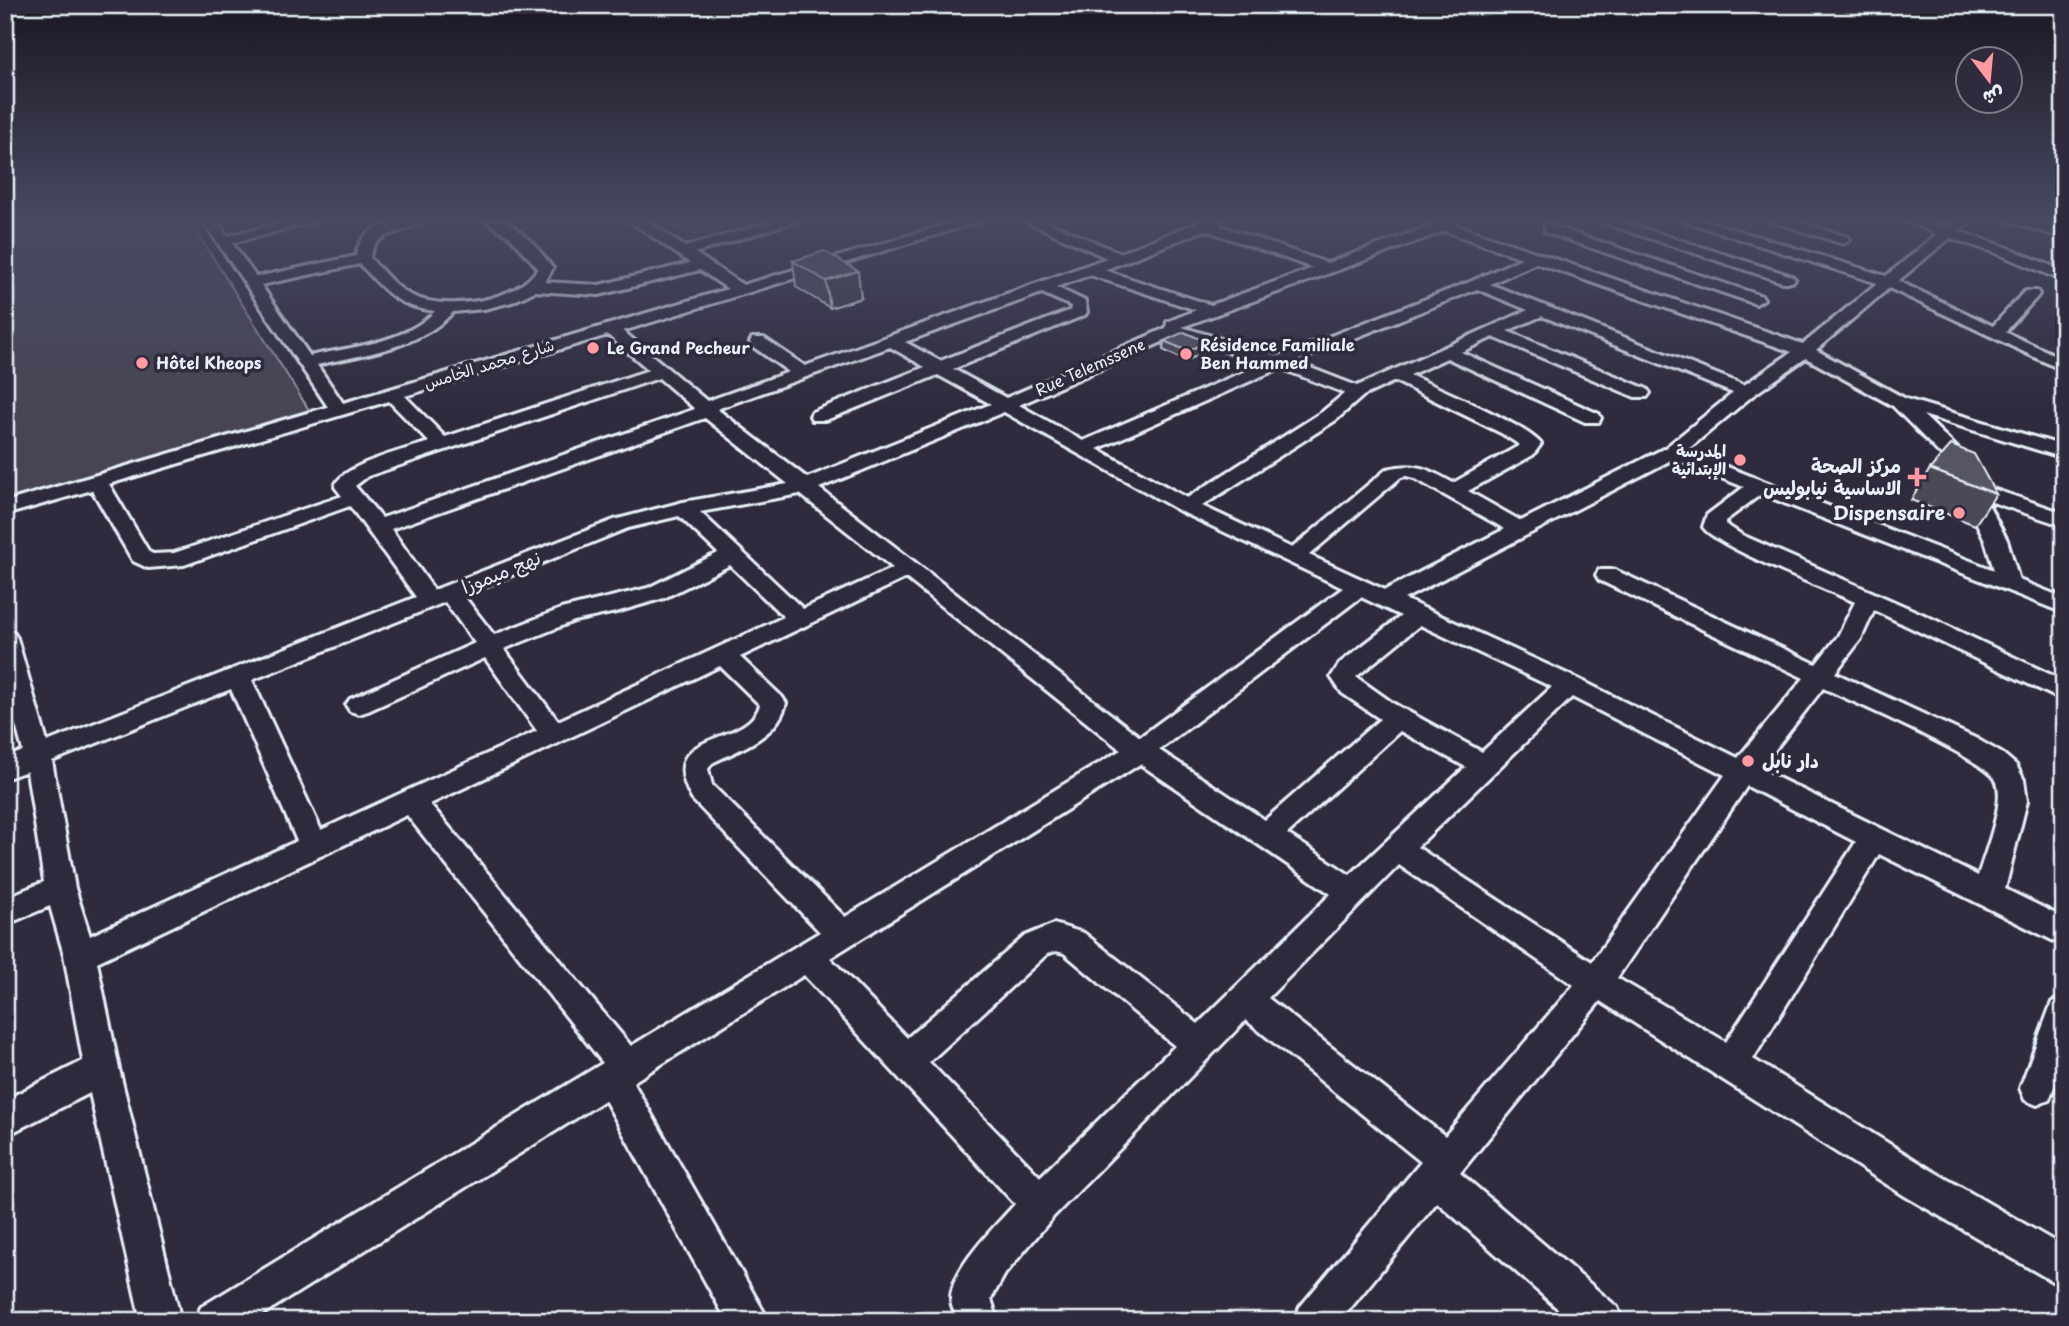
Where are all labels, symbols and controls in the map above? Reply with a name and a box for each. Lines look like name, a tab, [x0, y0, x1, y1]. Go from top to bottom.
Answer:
north arrow	[1954, 46, 2024, 116]
text: ش	[1980, 81, 2008, 114]
street label: Rue Telemssene	[1031, 331, 1148, 401]
street label: شارع محمد الخامس	[421, 332, 557, 395]
place label: Résidence Familiale Ben Hammed	[1200, 332, 1355, 374]
place label: Le Grand Pecheur	[607, 335, 750, 359]
marker: Le Grand Pecheur	[585, 340, 601, 356]
marker: Résidence Familiale Ben Hammed	[1178, 346, 1194, 362]
place label: Hôtel Kheops	[156, 350, 262, 374]
marker: Hôtel Kheops	[134, 355, 150, 371]
place label: المدرسة الإبتدائية	[1672, 438, 1726, 480]
place label: مركز الصحة الاساسية نيابوليس	[1763, 451, 1901, 501]
marker: المدرسة الإبتدائية	[1732, 452, 1748, 468]
marker: مركز الصحة الاساسية نيابوليس	[1907, 467, 1927, 487]
place label: Dispensaire	[1833, 498, 1945, 526]
marker: Dispensaire	[1951, 505, 1967, 521]
street label: نهج ميموزا	[457, 542, 545, 600]
place label: دار نابل	[1762, 746, 1819, 774]
marker: دار نابل	[1740, 753, 1756, 769]

